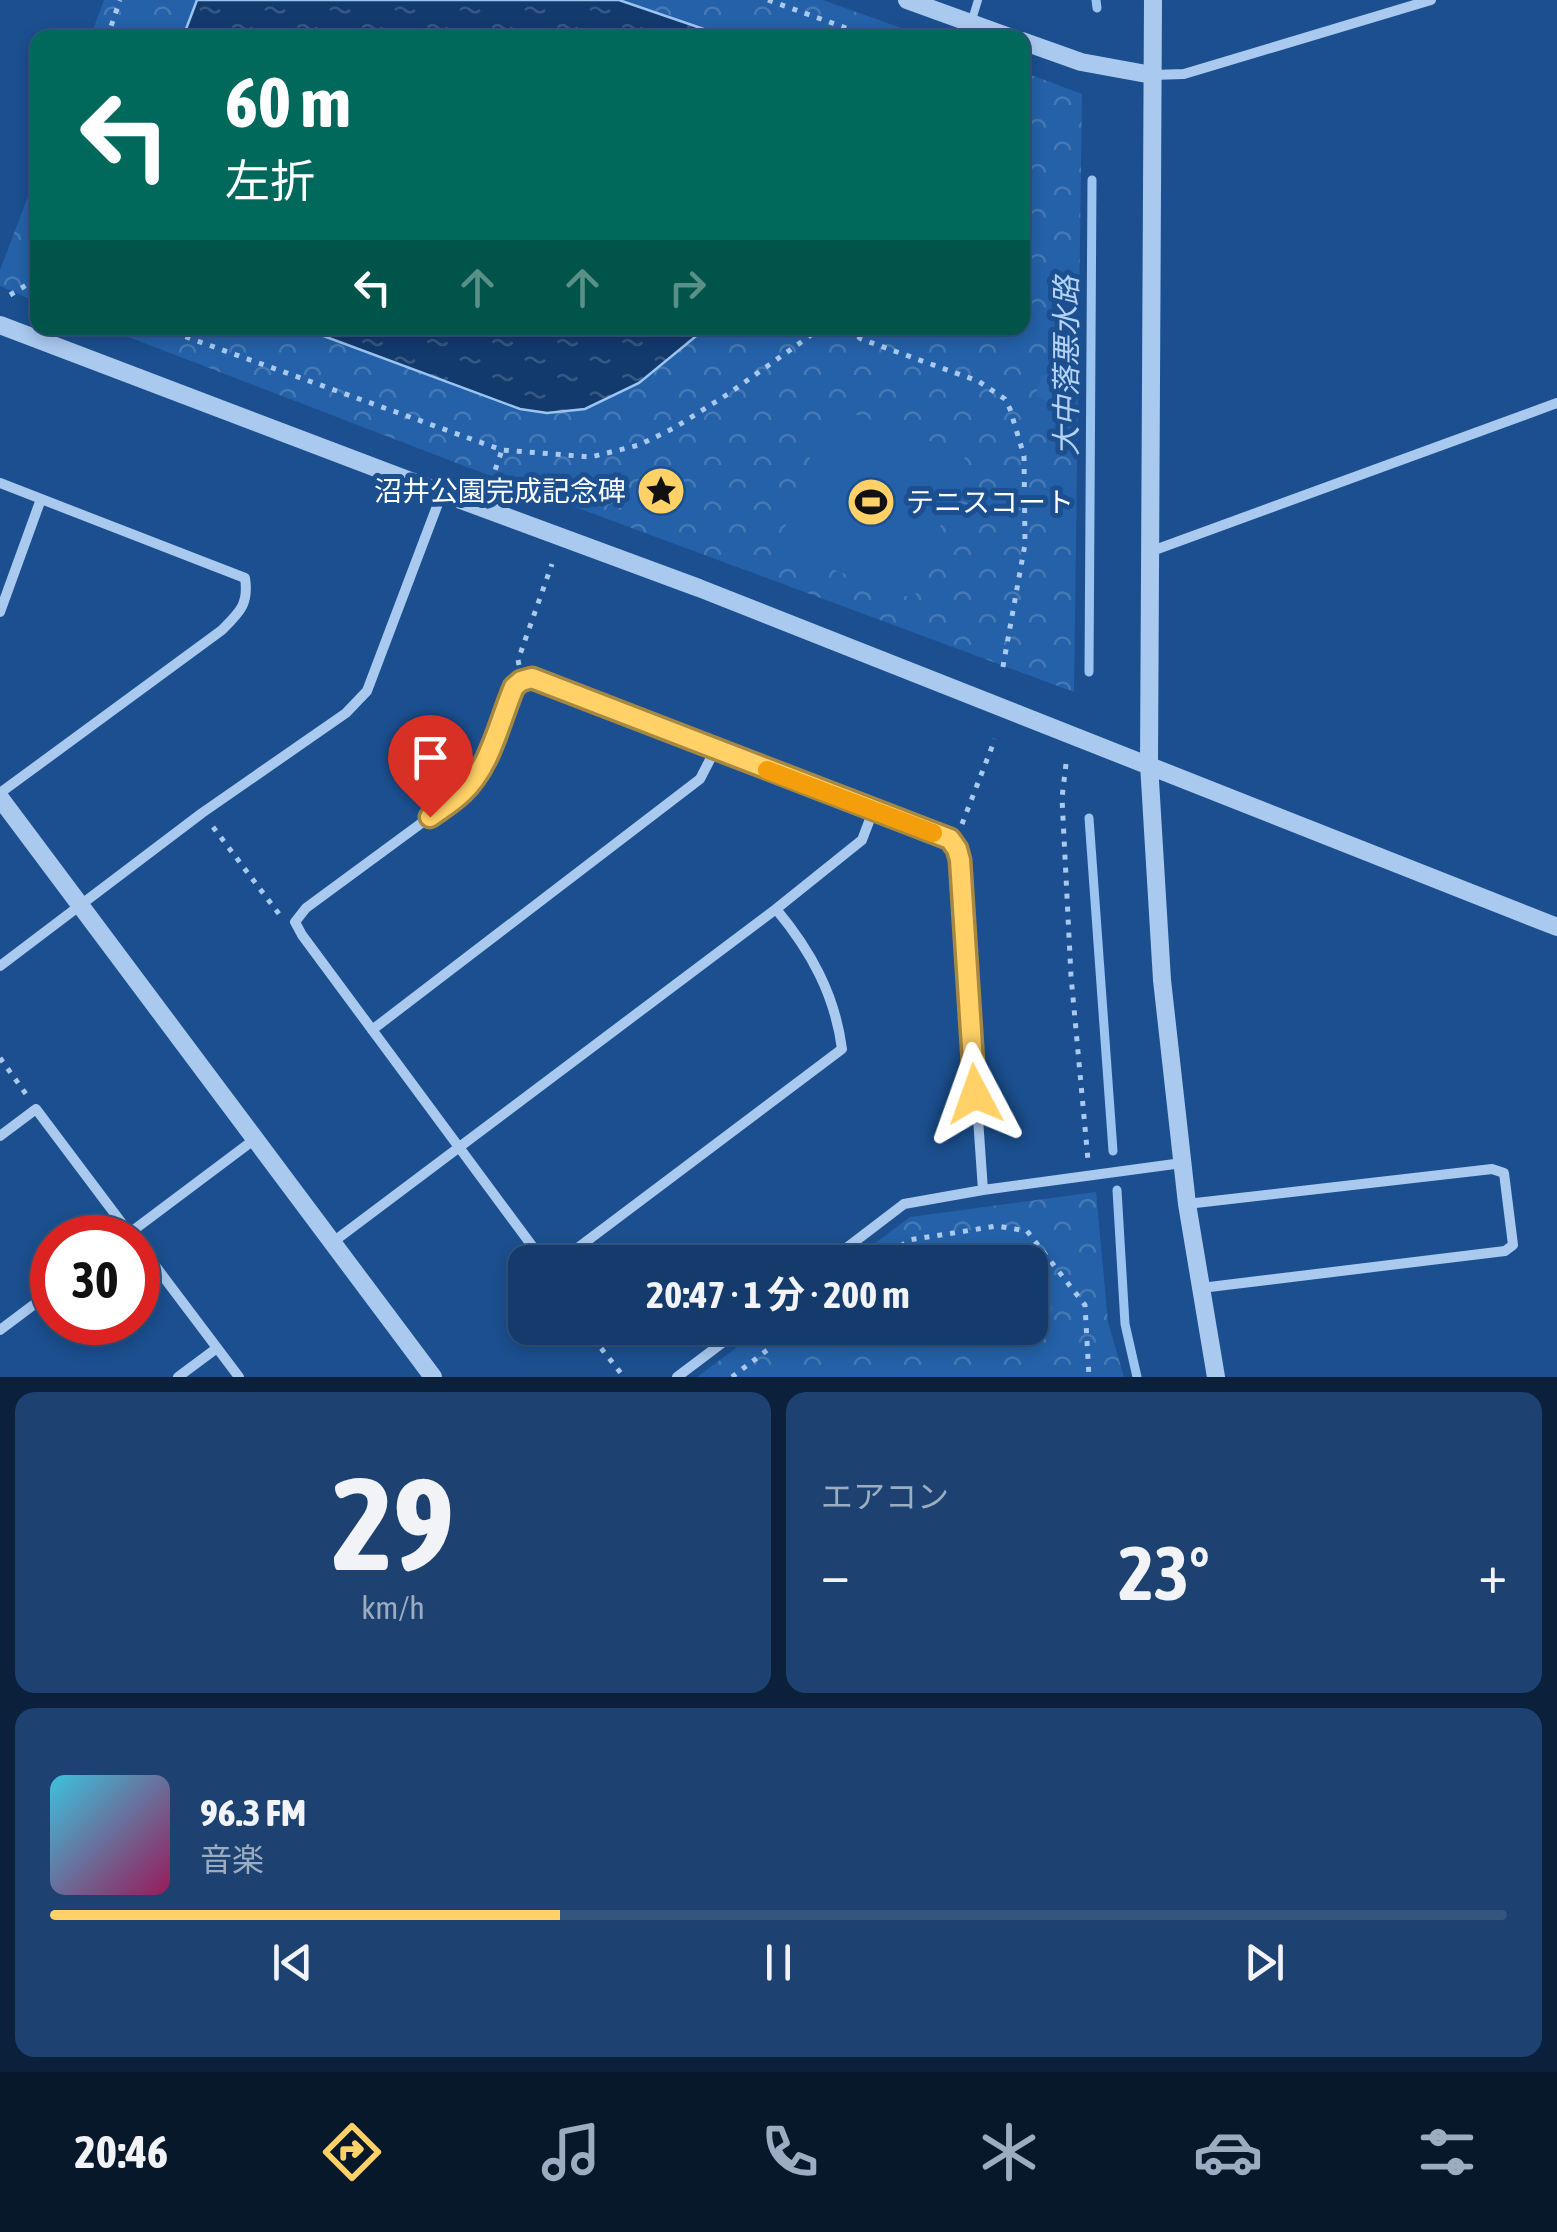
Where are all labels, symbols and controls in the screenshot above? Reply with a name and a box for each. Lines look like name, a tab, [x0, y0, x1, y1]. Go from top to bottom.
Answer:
text: 60 m	[225, 62, 351, 142]
icon: left	[60, 70, 190, 200]
text: 左折	[225, 155, 315, 207]
icon: left	[345, 260, 400, 315]
icon: ahead	[450, 260, 505, 315]
icon: ahead	[555, 260, 610, 315]
icon: right	[660, 260, 715, 315]
water label: 大中落悪水路	[1049, 273, 1083, 456]
place icon: 沼井公園完成記念碑	[635, 465, 687, 517]
place label: 沼井公園完成記念碑	[374, 475, 626, 507]
sports icon: テニスコート	[845, 476, 897, 528]
place label: テニスコート	[906, 486, 1074, 518]
pin	[388, 715, 473, 818]
icon: arrive	[403, 730, 458, 785]
position arrow	[923, 1042, 1027, 1146]
speed limit sign: 30	[30, 1215, 160, 1345]
text: 20:47 · 1 分 · 200 m	[646, 1273, 910, 1316]
text: 29	[332, 1449, 454, 1598]
text: エアコン	[821, 1478, 949, 1515]
text: 23°	[1118, 1530, 1210, 1616]
text: −	[821, 1542, 850, 1605]
text: +	[1478, 1542, 1507, 1605]
text: km/h	[361, 1589, 425, 1626]
text: 96.3 FM	[200, 1791, 306, 1834]
text: 音楽	[200, 1841, 264, 1878]
icon: previous	[265, 1935, 320, 1990]
icon: pause	[751, 1935, 806, 1990]
icon: next	[1237, 1935, 1292, 1990]
icon: directions	[317, 2117, 387, 2187]
icon: music	[536, 2117, 606, 2187]
icon: phone	[755, 2117, 825, 2187]
icon: climate	[974, 2117, 1044, 2187]
icon: car	[1193, 2117, 1263, 2187]
icon: filters	[1412, 2117, 1482, 2187]
text: 20:46	[75, 2126, 168, 2178]

